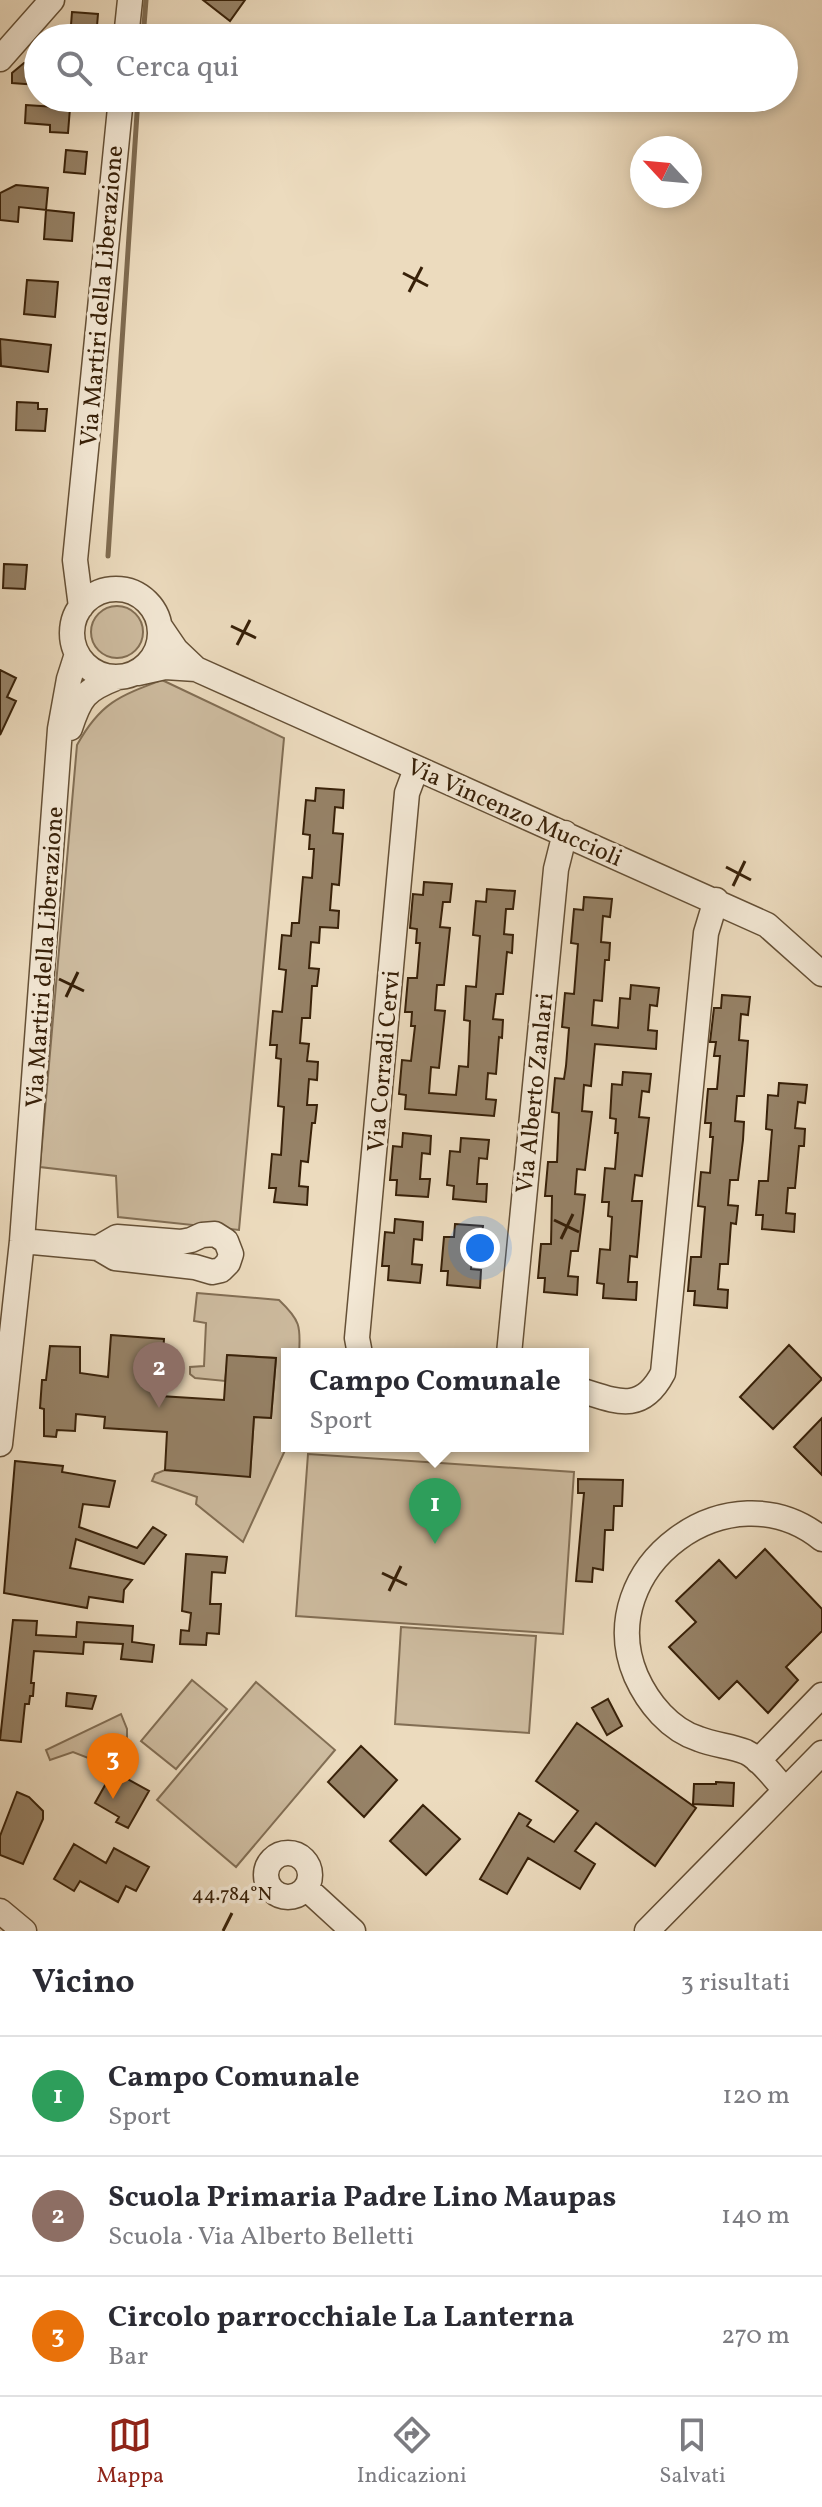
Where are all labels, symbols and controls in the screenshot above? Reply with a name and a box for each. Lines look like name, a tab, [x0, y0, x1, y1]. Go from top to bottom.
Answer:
search box	[24, 24, 798, 112]
icon: search	[52, 46, 96, 90]
text: Cerca qui	[116, 47, 239, 89]
north arrow	[630, 136, 702, 208]
street label: Via Martiri della Liberazione	[73, 144, 133, 448]
street label: Via Vincenzo Muccioli	[401, 751, 627, 877]
street label: Via Martiri della Liberazione	[18, 805, 73, 1109]
street label: Via Corradi Cervi	[360, 969, 410, 1153]
street label: Via Alberto Zanlari	[509, 991, 563, 1195]
your location	[460, 1228, 500, 1268]
pin: 2	[133, 1342, 185, 1408]
popup	[281, 1348, 589, 1452]
text: Campo Comunale	[309, 1361, 561, 1403]
text: Sport	[309, 1403, 372, 1439]
pin: 1	[409, 1478, 461, 1544]
pin: 3	[87, 1733, 139, 1799]
text: 44.784°N	[192, 1881, 272, 1909]
text: Vicino	[32, 1960, 135, 2007]
text: 3 risultati	[681, 1965, 790, 2001]
text: Campo Comunale	[108, 2057, 360, 2099]
text: 1	[53, 2078, 63, 2114]
text: 120 m	[722, 2078, 790, 2114]
text: Sport	[108, 2099, 171, 2135]
text: Scuola Primaria Padre Lino Maupas	[108, 2177, 616, 2219]
text: 2	[51, 2198, 65, 2234]
text: 140 m	[721, 2198, 790, 2234]
text: Scuola · Via Alberto Belletti	[108, 2219, 414, 2255]
text: Circolo parrocchiale La Lanterna	[108, 2297, 574, 2339]
text: 3	[51, 2318, 65, 2354]
text: 270 m	[721, 2318, 790, 2354]
text: Bar	[108, 2339, 148, 2375]
tab: Mappa	[96, 2413, 164, 2492]
tab: Indicazioni	[357, 2413, 467, 2492]
tab: Salvati	[659, 2413, 726, 2492]

